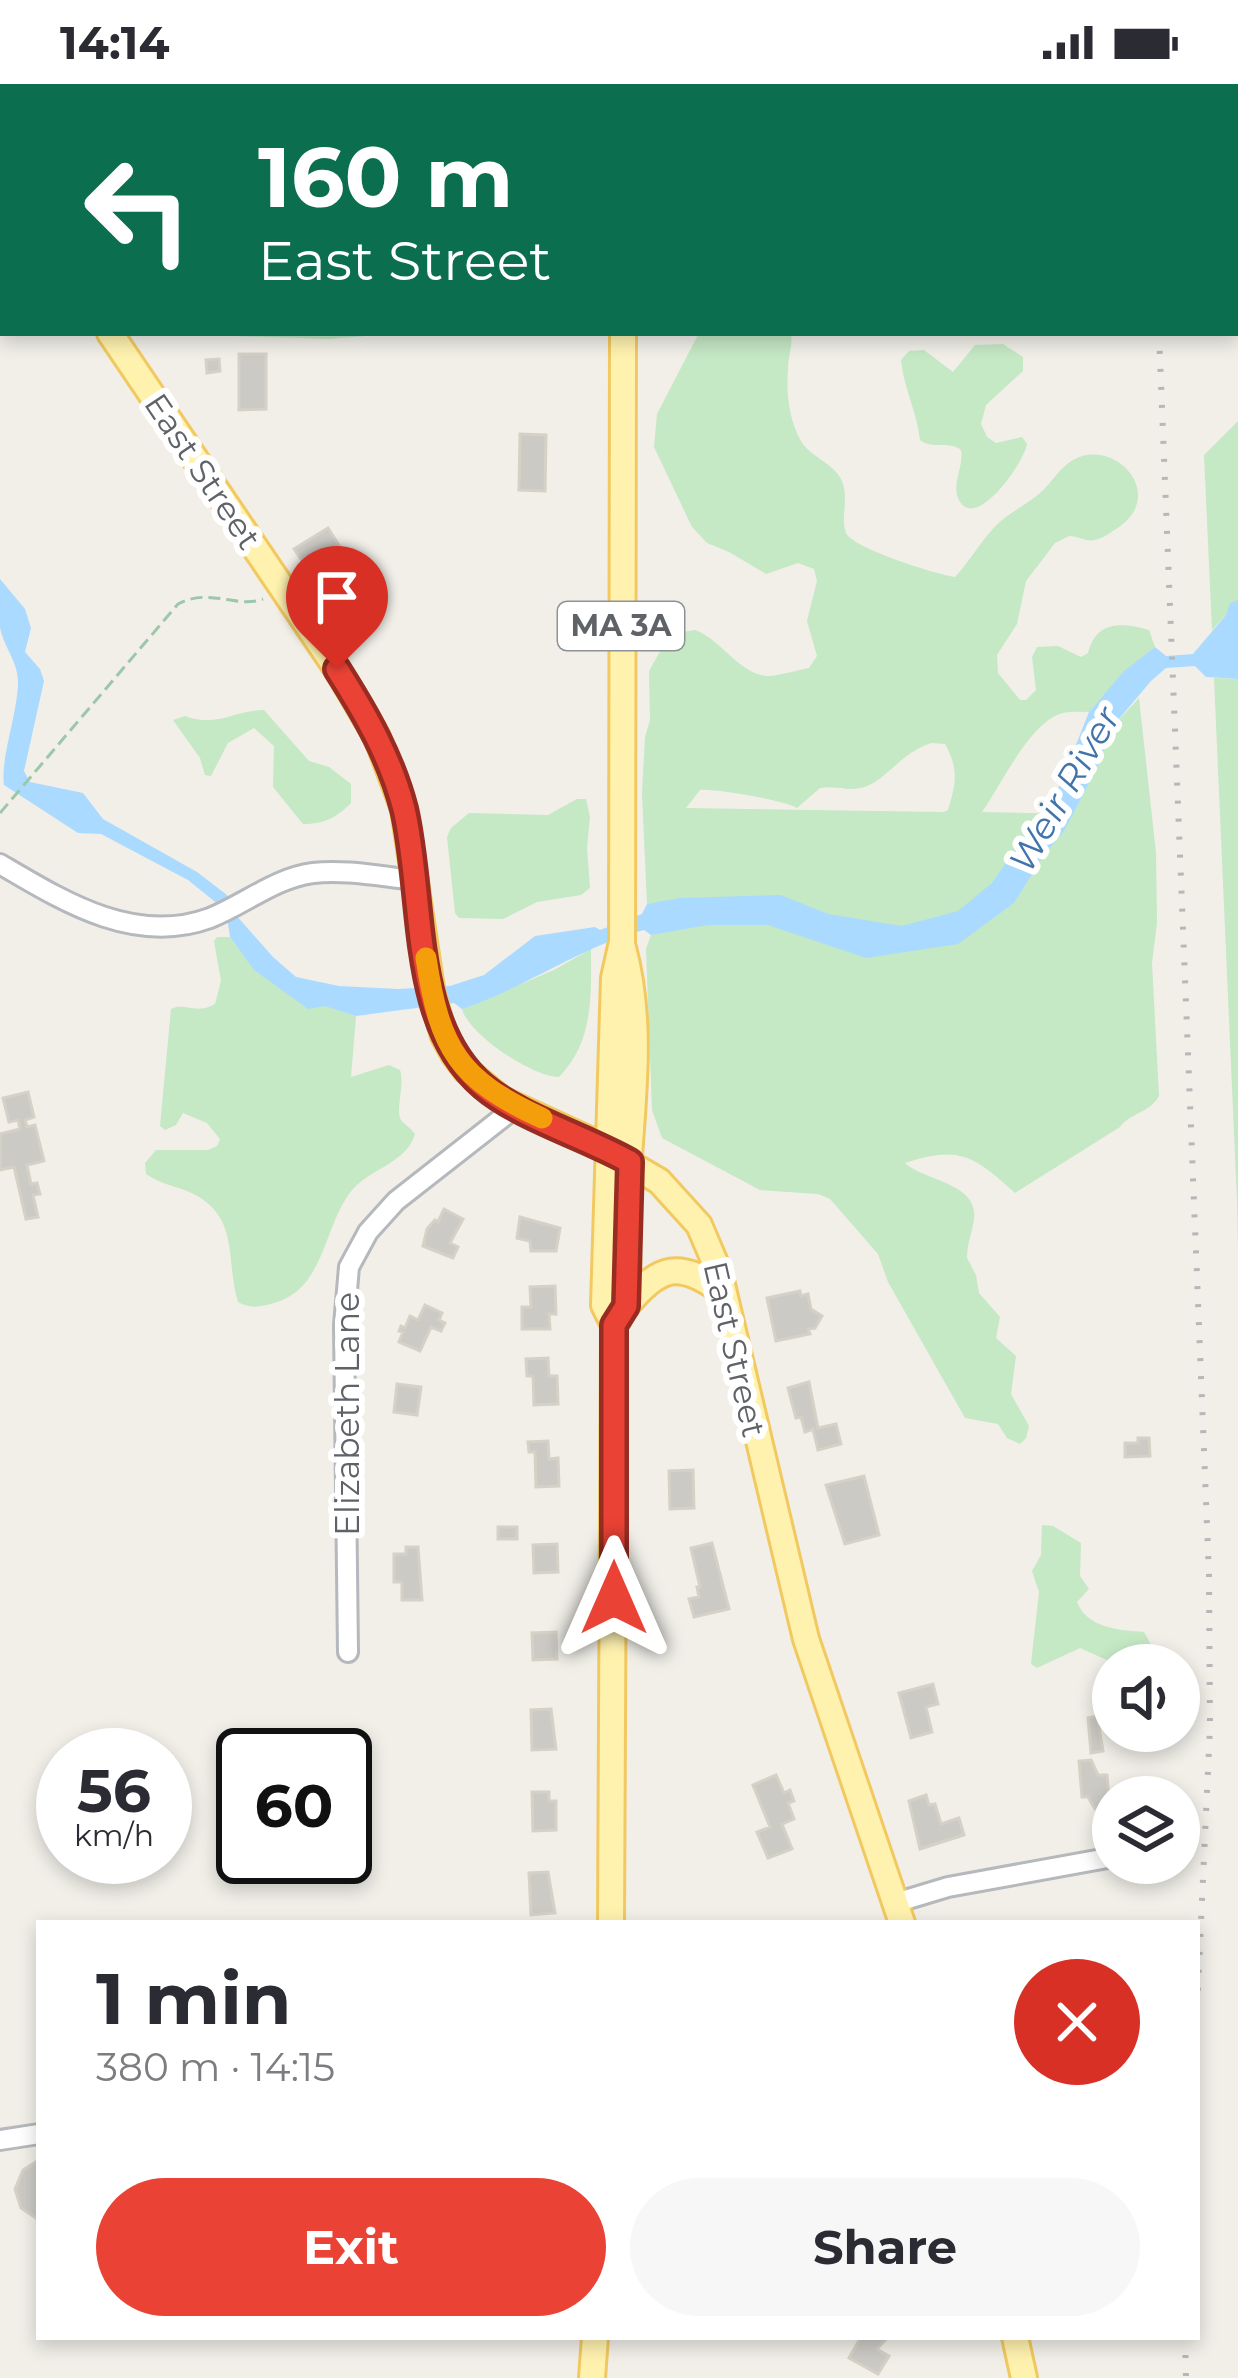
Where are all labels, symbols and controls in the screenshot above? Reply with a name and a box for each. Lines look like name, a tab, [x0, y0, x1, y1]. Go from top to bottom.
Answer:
text: 14:14	[60, 15, 169, 70]
text: 160 m	[258, 126, 513, 228]
icon: left	[60, 132, 216, 288]
text: East Street	[258, 228, 551, 294]
street label: East Street	[136, 386, 270, 556]
pin	[286, 546, 388, 669]
icon: arrive	[304, 564, 370, 630]
road number: MA 3A	[558, 602, 684, 650]
water label: Weir River	[999, 697, 1130, 879]
street label: East Street	[695, 1257, 775, 1441]
street label: Elizabeth Lane	[327, 1292, 367, 1536]
position arrow	[551, 1535, 677, 1661]
map controls	[1092, 1644, 1200, 1884]
button: sound	[1092, 1644, 1200, 1752]
speed limit sign: 60	[216, 1728, 372, 1884]
text: 56	[77, 1754, 151, 1827]
button: layers	[1092, 1776, 1200, 1884]
text: km/h	[74, 1817, 154, 1854]
text: 1 min	[96, 1954, 292, 2042]
button: close	[1014, 1959, 1140, 2085]
text: 380 m · 14:15	[96, 2043, 335, 2091]
button: Exit	[96, 2178, 606, 2316]
button: Share	[630, 2178, 1140, 2316]

